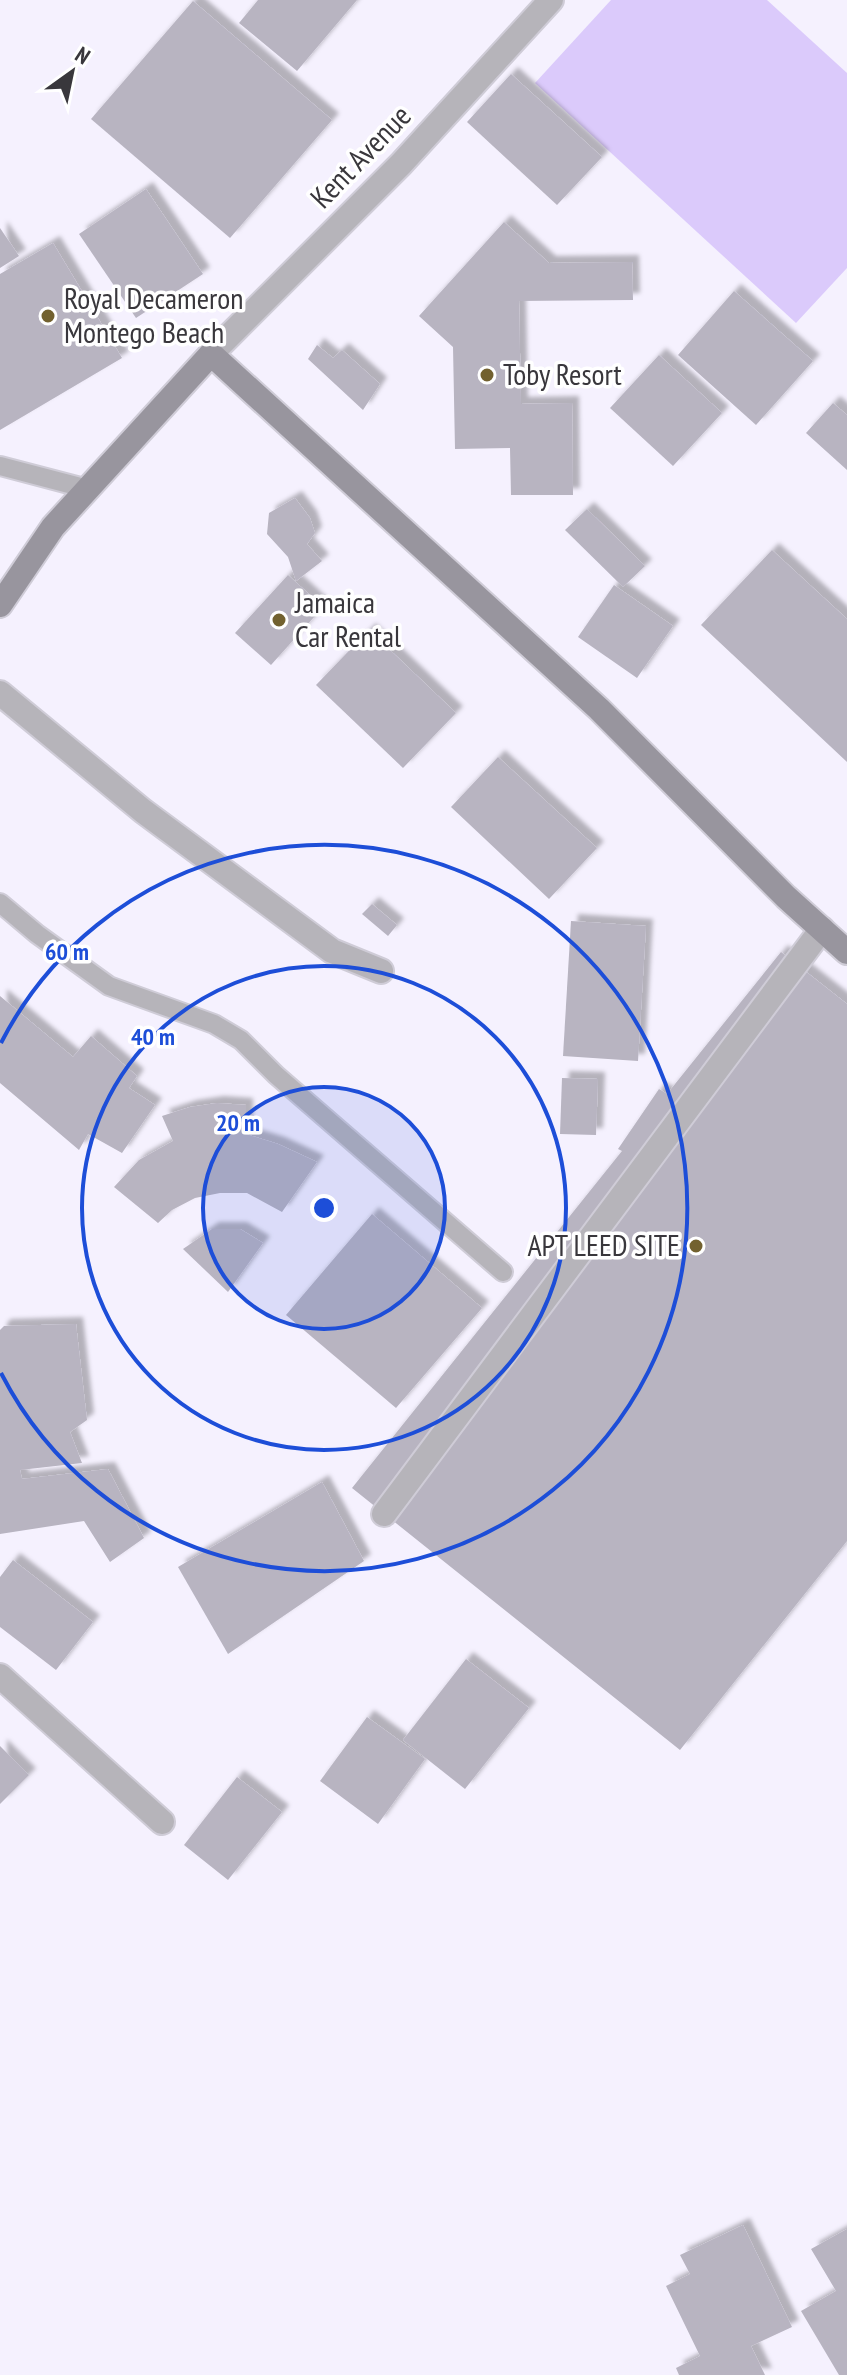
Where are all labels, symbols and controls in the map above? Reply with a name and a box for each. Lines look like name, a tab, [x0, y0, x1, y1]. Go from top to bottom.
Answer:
north arrow	[32, 32, 112, 112]
text: N	[70, 40, 96, 70]
street label: Kent Avenue	[301, 96, 419, 216]
place label: Royal Decameron Montego Beach	[64, 278, 243, 351]
marker: Royal Decameron Montego Beach	[39, 307, 57, 325]
place label: Toby Resort	[503, 354, 622, 393]
marker: Toby Resort	[478, 366, 496, 384]
place label: Jamaica Car Rental	[294, 582, 401, 655]
marker: Jamaica Car Rental	[270, 611, 288, 629]
text: 60 m	[45, 936, 89, 967]
text: 40 m	[131, 1021, 175, 1052]
text: 20 m	[216, 1107, 260, 1138]
centre of rings	[310, 1194, 338, 1222]
place label: APT LEED SITE	[527, 1225, 680, 1264]
marker: APT LEED SITE	[687, 1237, 705, 1255]

